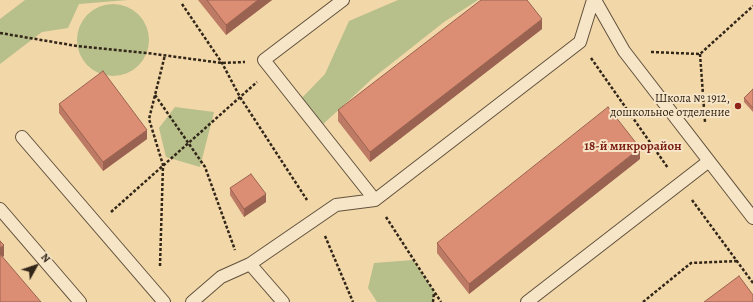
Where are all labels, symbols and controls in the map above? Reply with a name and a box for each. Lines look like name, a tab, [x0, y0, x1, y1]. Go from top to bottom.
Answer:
place label: Школа № 1912, дошкольное отделение	[610, 92, 730, 120]
marker: Школа № 1912, дошкольное отделение	[733, 101, 743, 111]
district label: 18-й микрорайон	[584, 139, 682, 155]
north arrow	[16, 246, 56, 286]
text: N	[37, 250, 54, 266]

